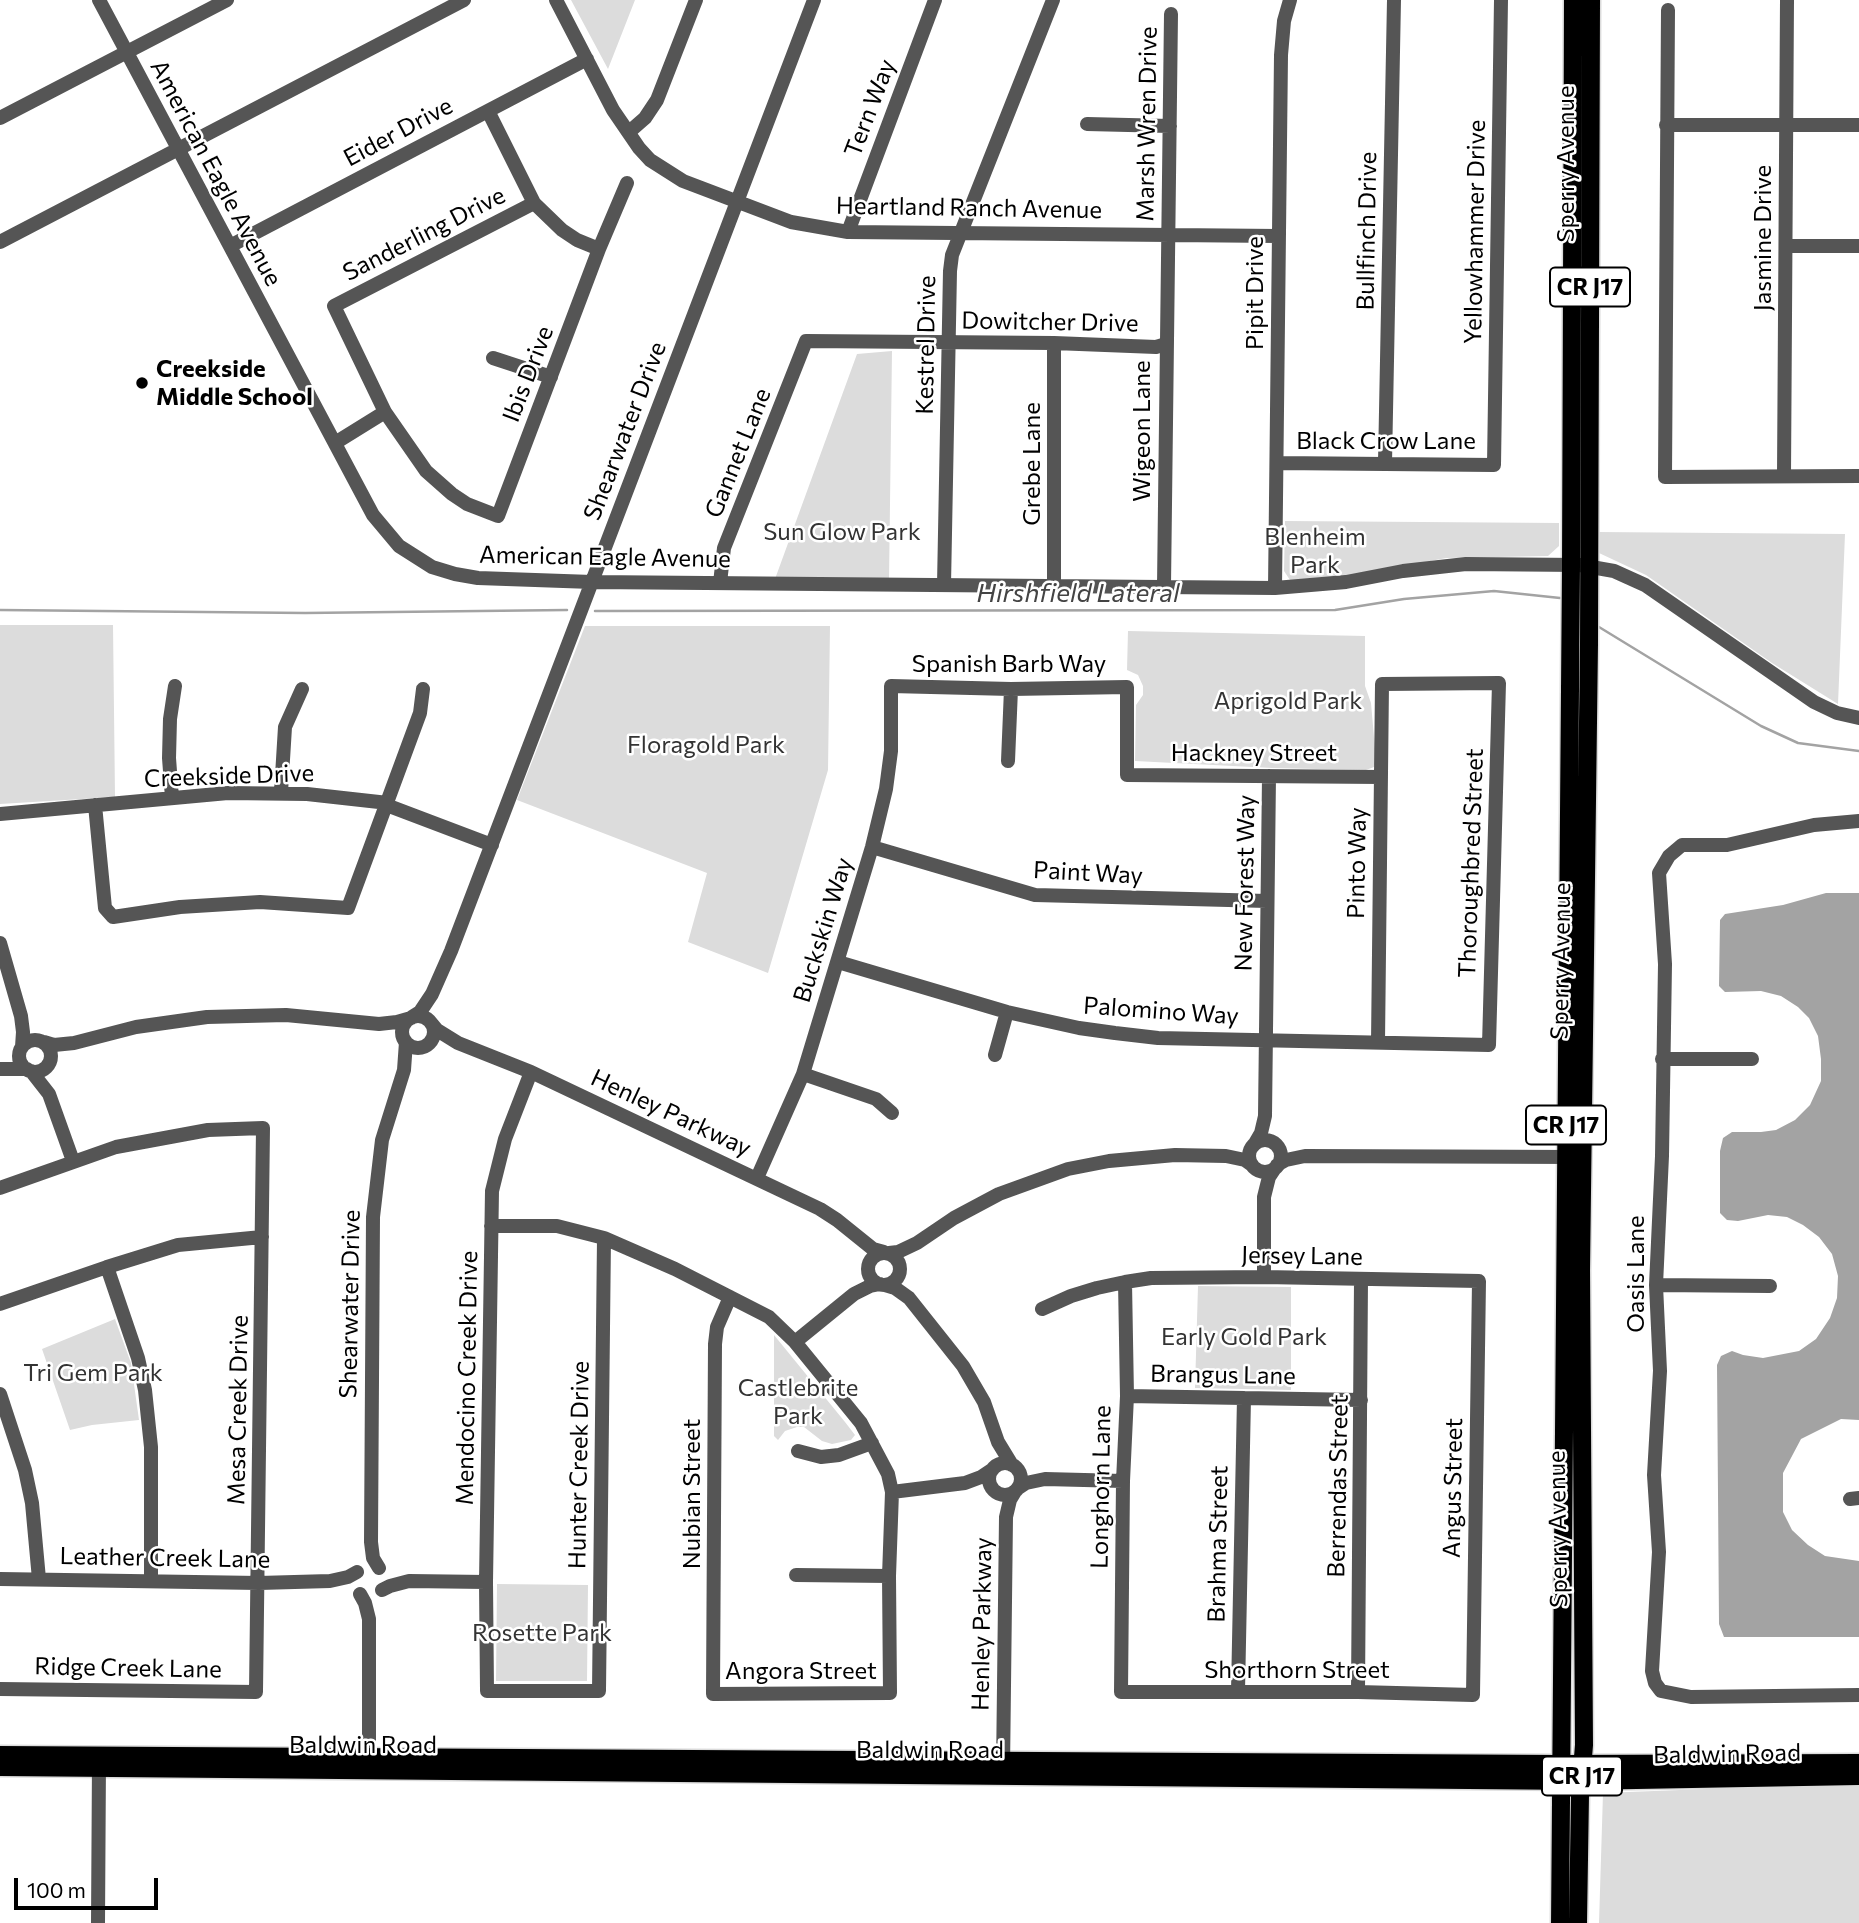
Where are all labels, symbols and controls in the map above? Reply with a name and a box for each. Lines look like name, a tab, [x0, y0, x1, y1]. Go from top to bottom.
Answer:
street label: Marsh Wren Drive	[1131, 26, 1163, 222]
street label: American Eagle Avenue	[144, 55, 288, 291]
street label: Tern Way	[838, 55, 902, 161]
street label: Sperry Avenue	[1552, 85, 1580, 243]
street label: Eider Drive	[339, 91, 457, 173]
street label: Yellowhammer Drive	[1459, 120, 1491, 344]
street label: Bullfinch Drive	[1351, 151, 1383, 311]
street label: Jasmine Drive	[1749, 165, 1777, 311]
street label: Sanderling Drive	[338, 181, 510, 287]
street label: Heartland Ranch Avenue	[836, 191, 1102, 225]
street label: Pipit Drive	[1241, 236, 1269, 350]
road number: CR J17	[1550, 268, 1630, 306]
street label: Kestrel Drive	[910, 275, 942, 415]
street label: Dowitcher Drive	[961, 306, 1139, 338]
street label: Ibis Drive	[497, 322, 559, 426]
street label: Shearwater Drive	[578, 338, 672, 524]
place label: Creekside Middle School	[156, 355, 313, 411]
street label: Wigeon Lane	[1128, 360, 1156, 502]
marker: Creekside Middle School	[134, 375, 150, 391]
street label: Gannet Lane	[699, 384, 777, 522]
street label: Grebe Lane	[1018, 402, 1046, 526]
street label: Black Crow Lane	[1296, 427, 1476, 455]
park label: Sun Glow Park	[763, 518, 921, 546]
park label: Blenheim Park	[1264, 523, 1366, 579]
street label: American Eagle Avenue	[479, 540, 731, 574]
water label: Hirshfield Lateral	[976, 577, 1180, 609]
street label: Spanish Barb Way	[912, 650, 1106, 678]
park label: Aprigold Park	[1214, 687, 1362, 715]
park label: Floragold Park	[627, 731, 785, 759]
street label: Hackney Street	[1171, 739, 1337, 767]
street label: Thoroughbred Street	[1453, 748, 1489, 978]
street label: Creekside Drive	[143, 759, 315, 793]
street label: New Forest Way	[1229, 794, 1261, 972]
street label: Pinto Way	[1342, 807, 1372, 919]
street label: Buckskin Way	[787, 854, 859, 1006]
street label: Paint Way	[1032, 856, 1144, 890]
street label: Sperry Avenue	[1545, 882, 1577, 1040]
street label: Palomino Way	[1082, 991, 1240, 1031]
street label: Henley Parkway	[586, 1063, 756, 1163]
road number: CR J17	[1526, 1106, 1606, 1144]
street label: Shearwater Drive	[334, 1209, 366, 1399]
street label: Oasis Lane	[1622, 1215, 1650, 1333]
street label: Jersey Lane	[1241, 1241, 1363, 1271]
street label: Mendocino Creek Drive	[450, 1250, 484, 1506]
street label: Mesa Creek Drive	[222, 1315, 254, 1505]
park label: Early Gold Park	[1161, 1323, 1327, 1351]
park label: Tri Gem Park	[23, 1359, 163, 1387]
street label: Brangus Lane	[1150, 1359, 1296, 1391]
street label: Hunter Creek Drive	[563, 1361, 595, 1569]
park label: Castlebrite Park	[738, 1374, 858, 1430]
street label: Berrendas Street	[1322, 1394, 1354, 1578]
street label: Longhorn Lane	[1085, 1405, 1117, 1569]
street label: Angus Street	[1437, 1418, 1469, 1558]
street label: Nubian Street	[678, 1419, 706, 1569]
street label: Sperry Avenue	[1542, 1450, 1574, 1608]
street label: Brahma Street	[1202, 1465, 1234, 1623]
street label: Henley Parkway	[966, 1537, 998, 1711]
street label: Leather Creek Lane	[59, 1542, 271, 1574]
park label: Rosette Park	[472, 1619, 612, 1647]
street label: Ridge Creek Lane	[34, 1652, 222, 1684]
street label: Shorthorn Street	[1204, 1656, 1390, 1684]
street label: Angora Street	[725, 1657, 877, 1685]
street label: Baldwin Road	[289, 1731, 437, 1759]
street label: Baldwin Road	[856, 1736, 1004, 1764]
street label: Baldwin Road	[1653, 1738, 1801, 1770]
road number: CR J17	[1542, 1756, 1622, 1796]
scale bar	[18, 1864, 161, 1908]
text: 100 m	[27, 1877, 86, 1902]

